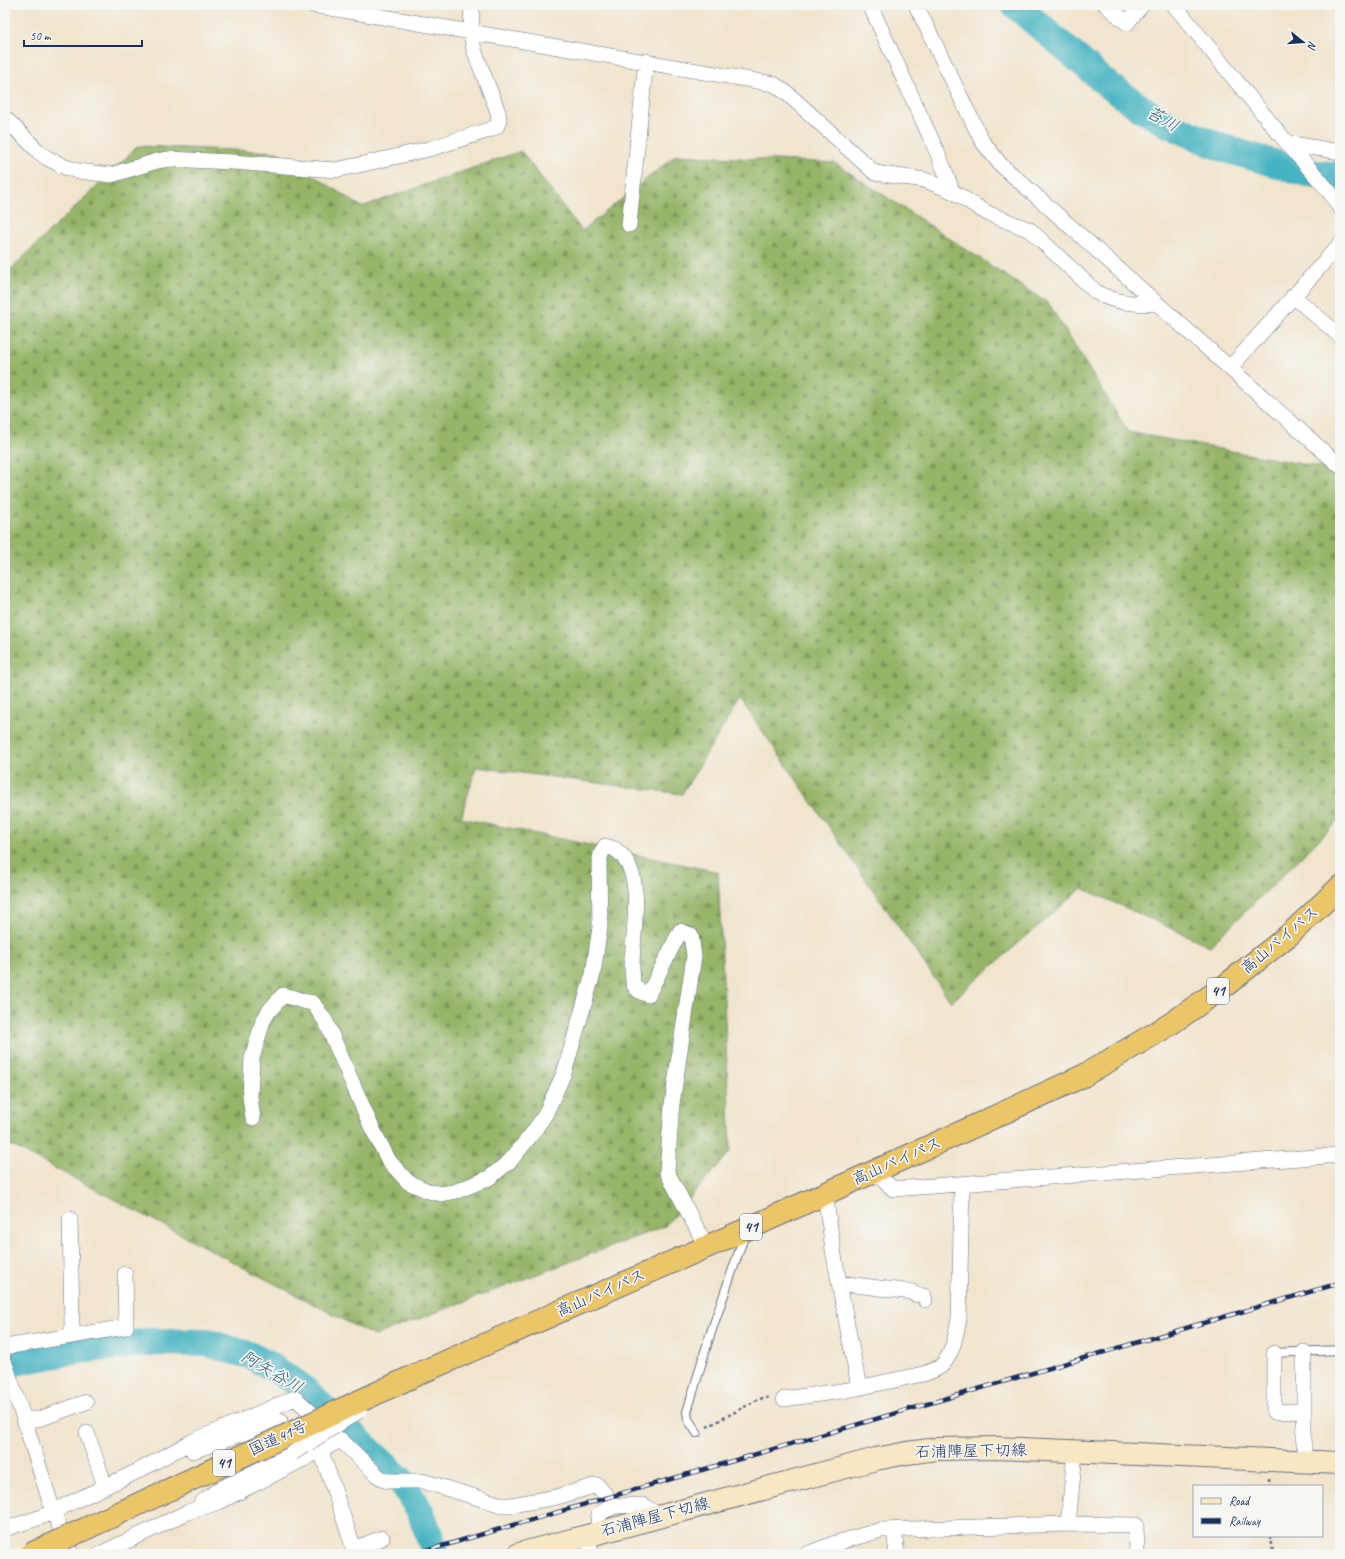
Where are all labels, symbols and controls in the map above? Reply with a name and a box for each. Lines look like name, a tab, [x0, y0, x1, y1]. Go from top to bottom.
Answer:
scale bar	[24, 22, 142, 48]
north arrow	[1283, 22, 1323, 62]
text: 50 m	[30, 28, 52, 44]
text: N	[1304, 40, 1320, 52]
water label: 苔川	[1143, 101, 1183, 137]
street label: 高山バイパス	[1237, 902, 1323, 978]
road number: 41	[1207, 978, 1229, 1004]
street label: 高山バイパス	[849, 1132, 945, 1190]
road number: 41	[740, 1214, 762, 1240]
street label: 高山バイパス	[553, 1264, 649, 1322]
water label: 阿矢谷川	[237, 1346, 307, 1398]
street label: 国道41号	[245, 1416, 311, 1460]
street label: 石浦陣屋下切線	[915, 1440, 1027, 1462]
road number: 41	[213, 1450, 235, 1476]
legend	[1193, 1485, 1323, 1537]
street label: 石浦陣屋下切線	[598, 1493, 712, 1541]
text: Road	[1229, 1493, 1251, 1509]
text: Railway	[1229, 1513, 1261, 1529]

